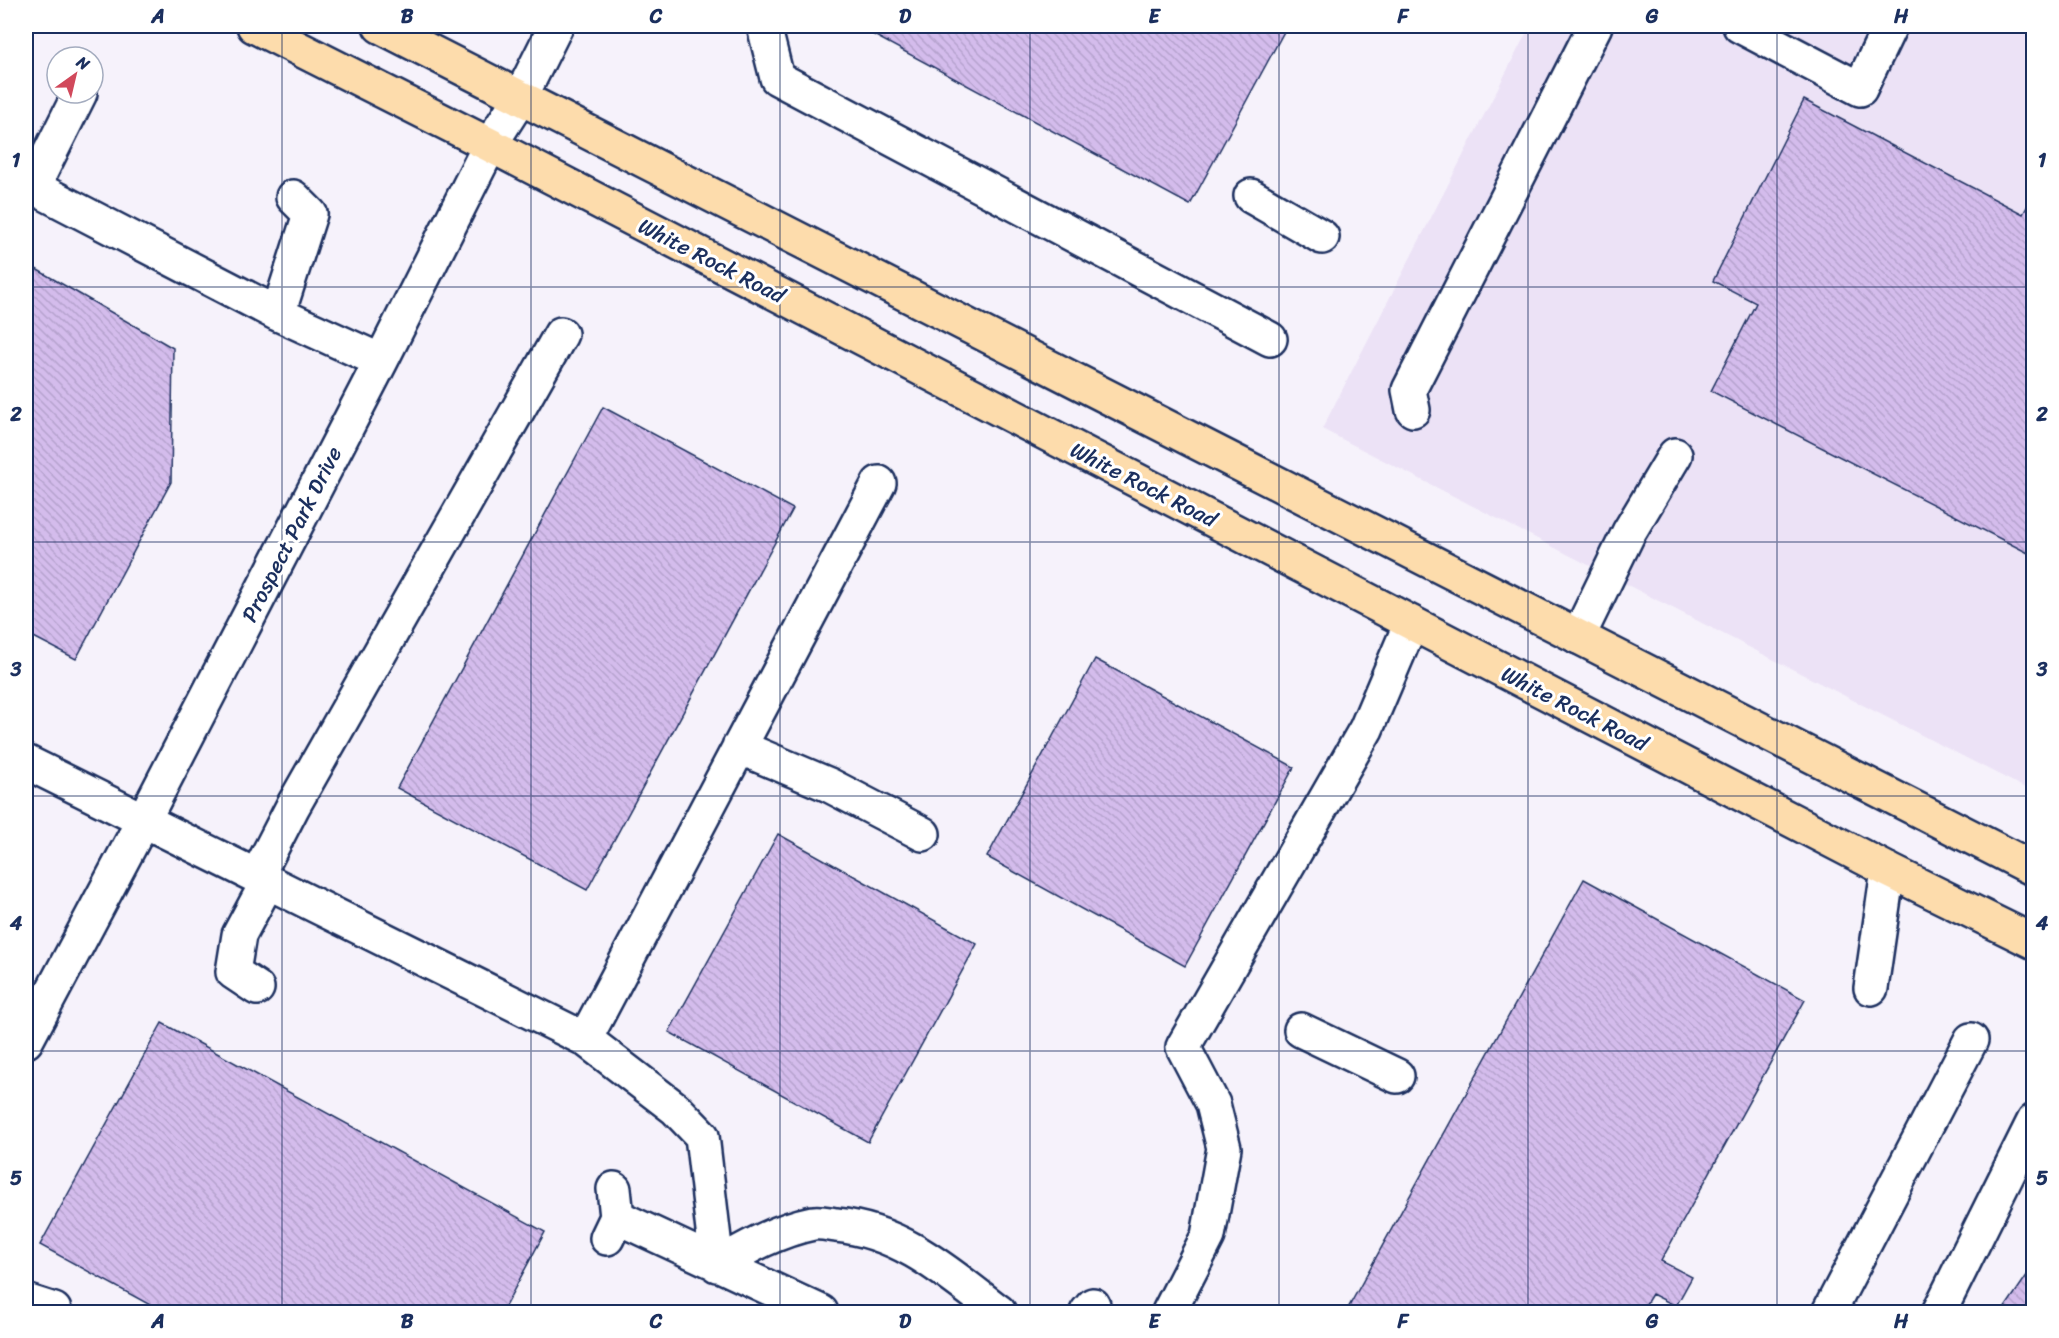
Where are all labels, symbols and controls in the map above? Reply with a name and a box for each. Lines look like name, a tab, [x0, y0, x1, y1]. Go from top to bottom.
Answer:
text: A	[150, 0, 165, 34]
text: B	[401, 0, 414, 34]
text: C	[649, 0, 663, 34]
text: D	[899, 0, 912, 34]
text: E	[1148, 0, 1161, 34]
text: F	[1397, 0, 1410, 34]
text: G	[1645, 0, 1659, 34]
text: H	[1893, 0, 1909, 34]
north arrow	[45, 45, 105, 105]
text: N	[70, 47, 97, 79]
text: 1	[12, 143, 21, 178]
text: 1	[2038, 143, 2047, 178]
street label: White Rock Road	[631, 207, 793, 315]
text: 2	[9, 397, 22, 432]
text: 2	[2035, 397, 2048, 432]
street label: White Rock Road	[1063, 431, 1225, 539]
street label: Prospect Park Drive	[230, 439, 353, 629]
text: 3	[10, 652, 22, 687]
text: 3	[2036, 652, 2048, 687]
street label: White Rock Road	[1494, 655, 1656, 763]
text: 4	[9, 906, 23, 941]
text: 4	[2035, 906, 2049, 941]
text: 5	[10, 1161, 22, 1196]
text: 5	[2036, 1161, 2048, 1196]
text: A	[150, 1304, 165, 1338]
text: B	[401, 1304, 414, 1338]
text: C	[649, 1304, 663, 1338]
text: D	[899, 1304, 912, 1338]
text: E	[1148, 1304, 1161, 1338]
text: F	[1397, 1304, 1410, 1338]
text: G	[1645, 1304, 1659, 1338]
text: H	[1893, 1304, 1909, 1338]

